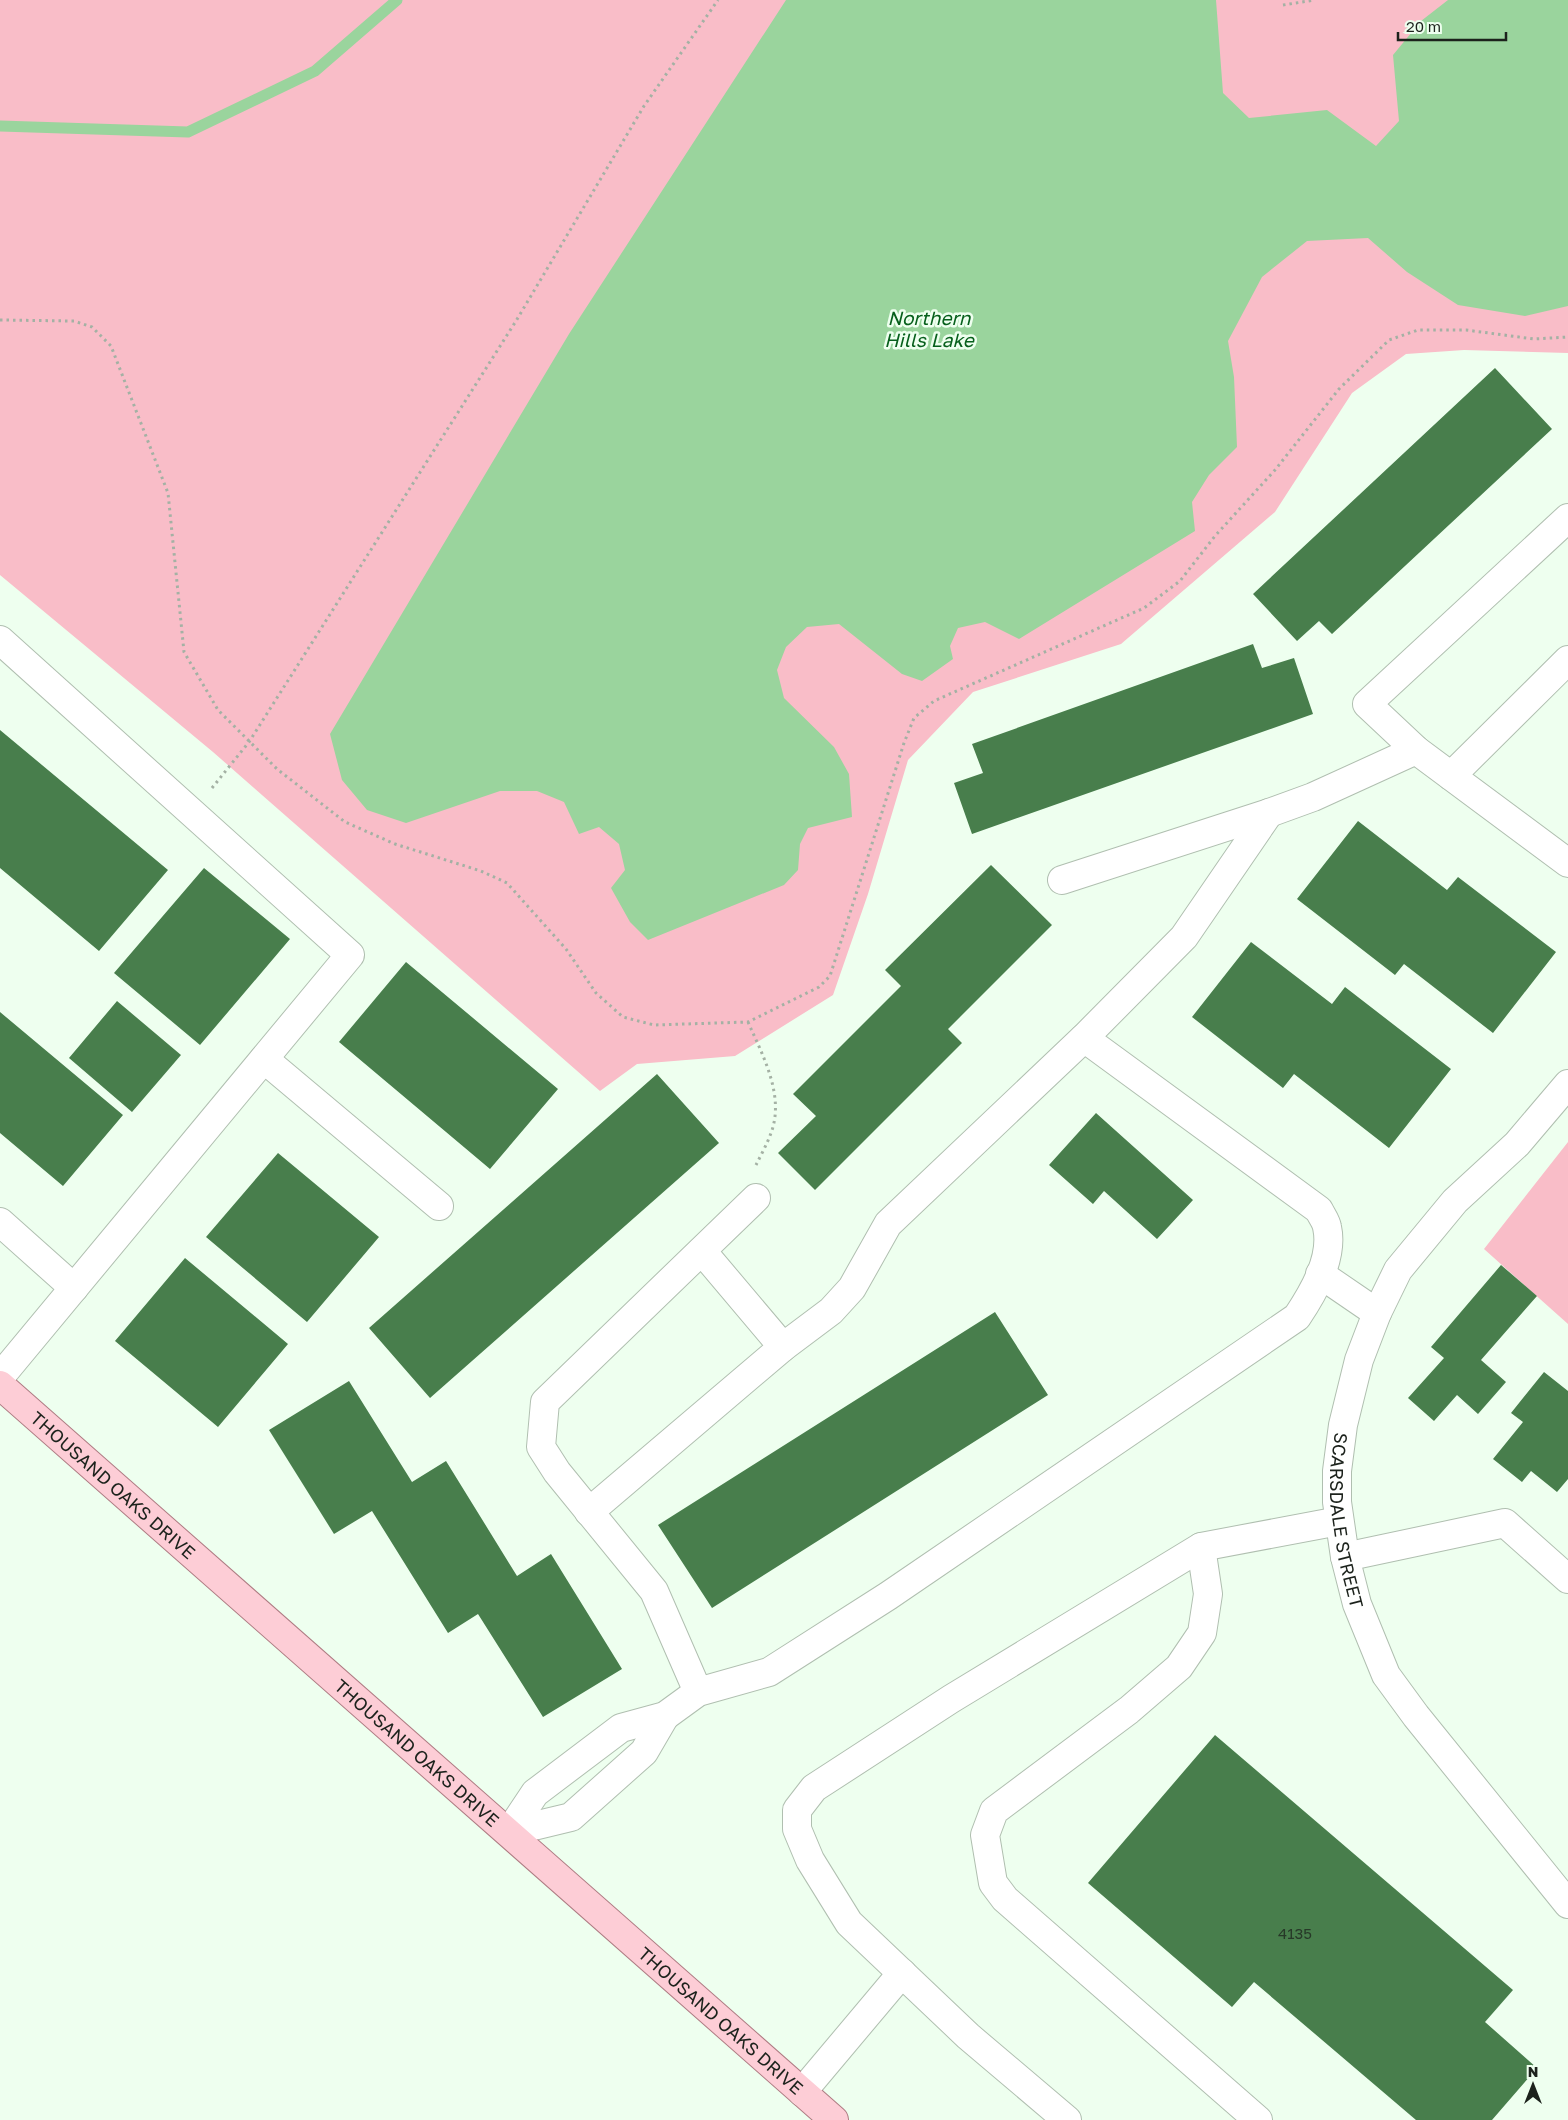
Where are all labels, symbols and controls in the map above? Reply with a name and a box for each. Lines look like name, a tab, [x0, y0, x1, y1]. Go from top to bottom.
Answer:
scale bar	[1398, 10, 1506, 42]
text: 20 m	[1406, 17, 1441, 35]
water label: Northern Hills Lake	[884, 306, 976, 351]
street label: THOUSAND OAKS DRIVE	[26, 1406, 200, 1563]
street label: SCARSDALE STREET	[1326, 1431, 1369, 1610]
street label: THOUSAND OAKS DRIVE	[330, 1674, 504, 1831]
house number: 4135	[1278, 1924, 1312, 1942]
street label: THOUSAND OAKS DRIVE	[634, 1942, 808, 2099]
north arrow	[1508, 2060, 1558, 2110]
text: N	[1528, 2063, 1538, 2080]

